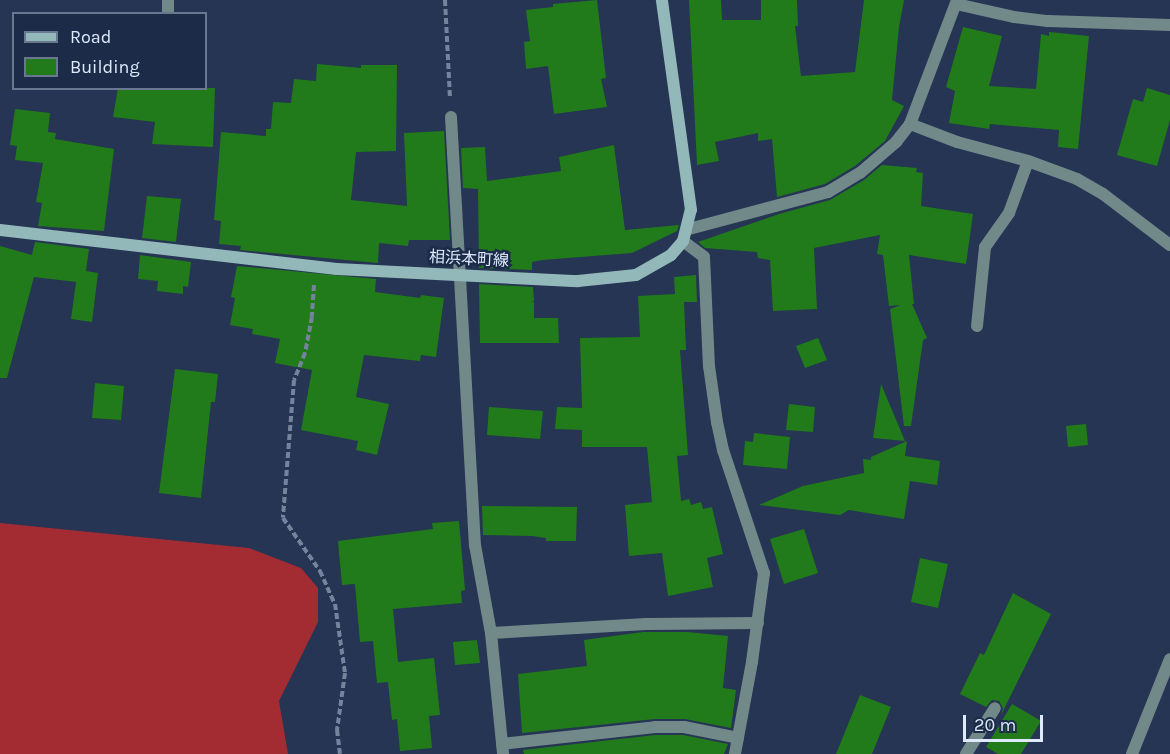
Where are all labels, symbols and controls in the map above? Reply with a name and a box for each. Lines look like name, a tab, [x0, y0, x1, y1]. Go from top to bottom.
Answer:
legend	[12, 12, 207, 90]
text: Road	[70, 26, 111, 48]
text: Building	[70, 56, 140, 78]
street label: 相浜本町線	[429, 247, 509, 271]
scale bar	[966, 703, 1046, 741]
text: 20 m	[974, 714, 1016, 736]

